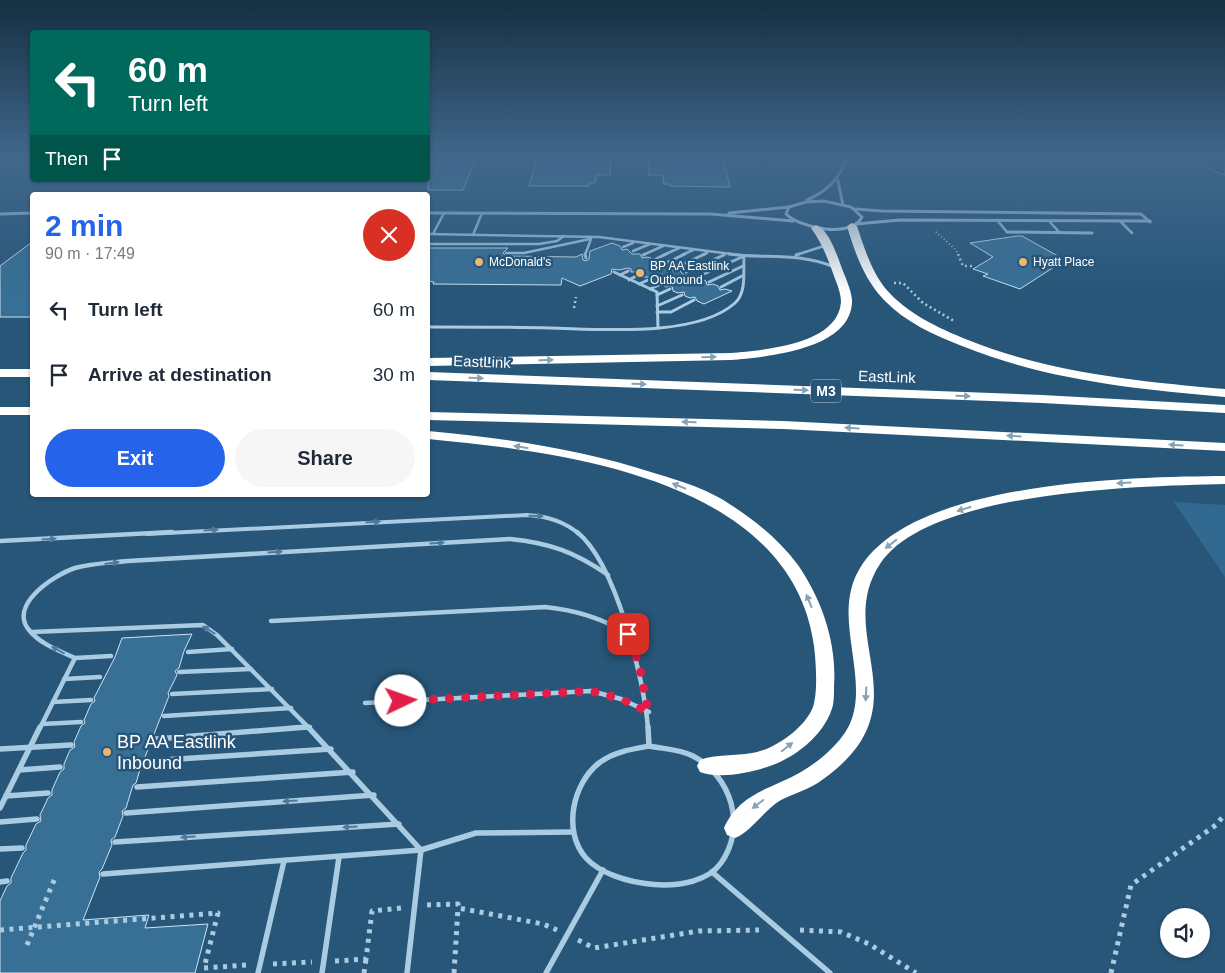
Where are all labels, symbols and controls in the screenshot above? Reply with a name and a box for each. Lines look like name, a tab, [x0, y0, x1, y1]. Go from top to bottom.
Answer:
icon: left	[45, 50, 110, 115]
text: 60 m	[128, 50, 208, 89]
text: Turn left	[128, 91, 208, 116]
icon: arrive	[98, 145, 126, 173]
text: Then	[45, 148, 88, 169]
text: 2 min	[45, 209, 123, 242]
button: close	[363, 209, 415, 261]
text: 90 m · 17:49	[45, 245, 135, 262]
place label: McDonald's	[489, 255, 551, 269]
place label: Hyatt Place	[1033, 255, 1095, 269]
marker: McDonald's	[473, 256, 485, 268]
marker: Hyatt Place	[1017, 256, 1029, 268]
place label: BP AA Eastlink Outbound	[650, 259, 730, 287]
marker: BP AA Eastlink Outbound	[634, 267, 646, 279]
icon: left	[45, 296, 73, 324]
text: Turn left	[88, 299, 163, 320]
text: 60 m	[373, 299, 415, 320]
street label: EastLink	[453, 352, 512, 371]
one-way arrow	[701, 353, 717, 361]
one-way arrow	[538, 356, 554, 364]
icon: arrive	[45, 361, 73, 389]
text: Arrive at destination	[88, 364, 272, 385]
text: 30 m	[373, 364, 415, 385]
street label: EastLink	[858, 367, 917, 386]
one-way arrow	[468, 374, 484, 382]
one-way arrow	[631, 380, 647, 388]
road number: M3	[811, 380, 841, 402]
one-way arrow	[793, 386, 809, 394]
one-way arrow	[956, 392, 972, 400]
one-way arrow	[681, 418, 697, 426]
one-way arrow	[843, 423, 859, 431]
button: Exit	[45, 429, 225, 487]
button: Share	[235, 429, 415, 487]
one-way arrow	[1006, 431, 1022, 439]
one-way arrow	[1168, 440, 1184, 448]
one-way arrow	[513, 443, 529, 451]
one-way arrow	[1116, 479, 1132, 487]
one-way arrow	[671, 482, 686, 490]
one-way arrow	[956, 506, 971, 514]
one-way arrow	[528, 512, 544, 520]
one-way arrow	[366, 518, 382, 526]
one-way arrow	[203, 526, 219, 534]
one-way arrow	[41, 534, 57, 542]
one-way arrow	[429, 538, 445, 546]
one-way arrow	[885, 538, 898, 549]
one-way arrow	[267, 548, 283, 556]
one-way arrow	[105, 558, 121, 566]
one-way arrow	[805, 593, 813, 608]
pin	[607, 613, 649, 655]
icon: arrive	[614, 620, 642, 648]
one-way arrow	[202, 625, 216, 634]
one-way arrow	[51, 646, 66, 654]
position arrow	[374, 674, 426, 726]
one-way arrow	[861, 687, 869, 703]
place label: BP AA Eastlink Inbound	[117, 732, 237, 773]
one-way arrow	[780, 741, 793, 752]
marker: BP AA Eastlink Inbound	[101, 746, 113, 758]
one-way arrow	[282, 797, 298, 805]
one-way arrow	[751, 799, 765, 809]
one-way arrow	[342, 823, 358, 831]
one-way arrow	[179, 834, 195, 842]
map controls	[1160, 908, 1210, 958]
button: sound	[1160, 908, 1210, 958]

